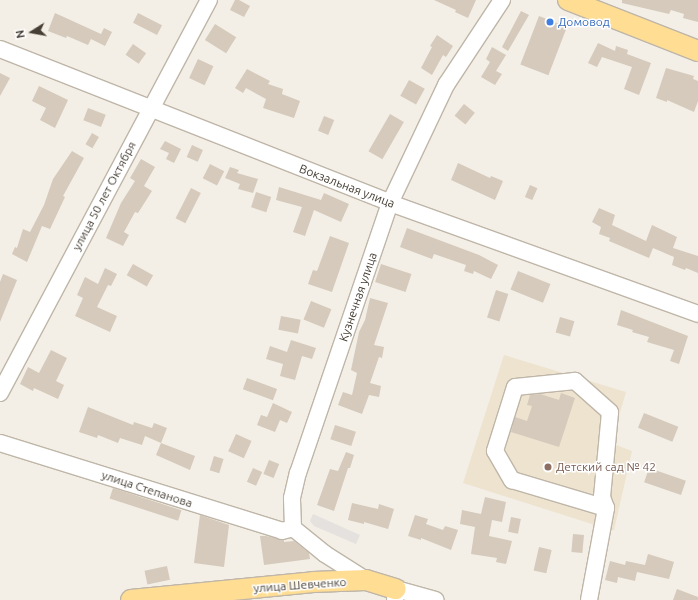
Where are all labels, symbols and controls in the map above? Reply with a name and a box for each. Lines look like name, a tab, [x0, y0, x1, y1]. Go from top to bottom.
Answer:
north arrow	[12, 12, 52, 52]
place label: Домовод	[558, 15, 610, 29]
marker: Домовод	[545, 17, 555, 27]
text: N	[14, 29, 27, 39]
street label: улица 50 лет Октября	[69, 139, 139, 253]
street label: Вокзальная улица	[297, 161, 397, 211]
street label: Кузнечная улица	[336, 250, 380, 344]
place label: Детский сад № 42	[556, 460, 656, 474]
marker: Детский сад № 42	[543, 462, 553, 472]
street label: улица Степанова	[100, 468, 194, 510]
street label: улица Шевченко	[253, 575, 347, 595]

